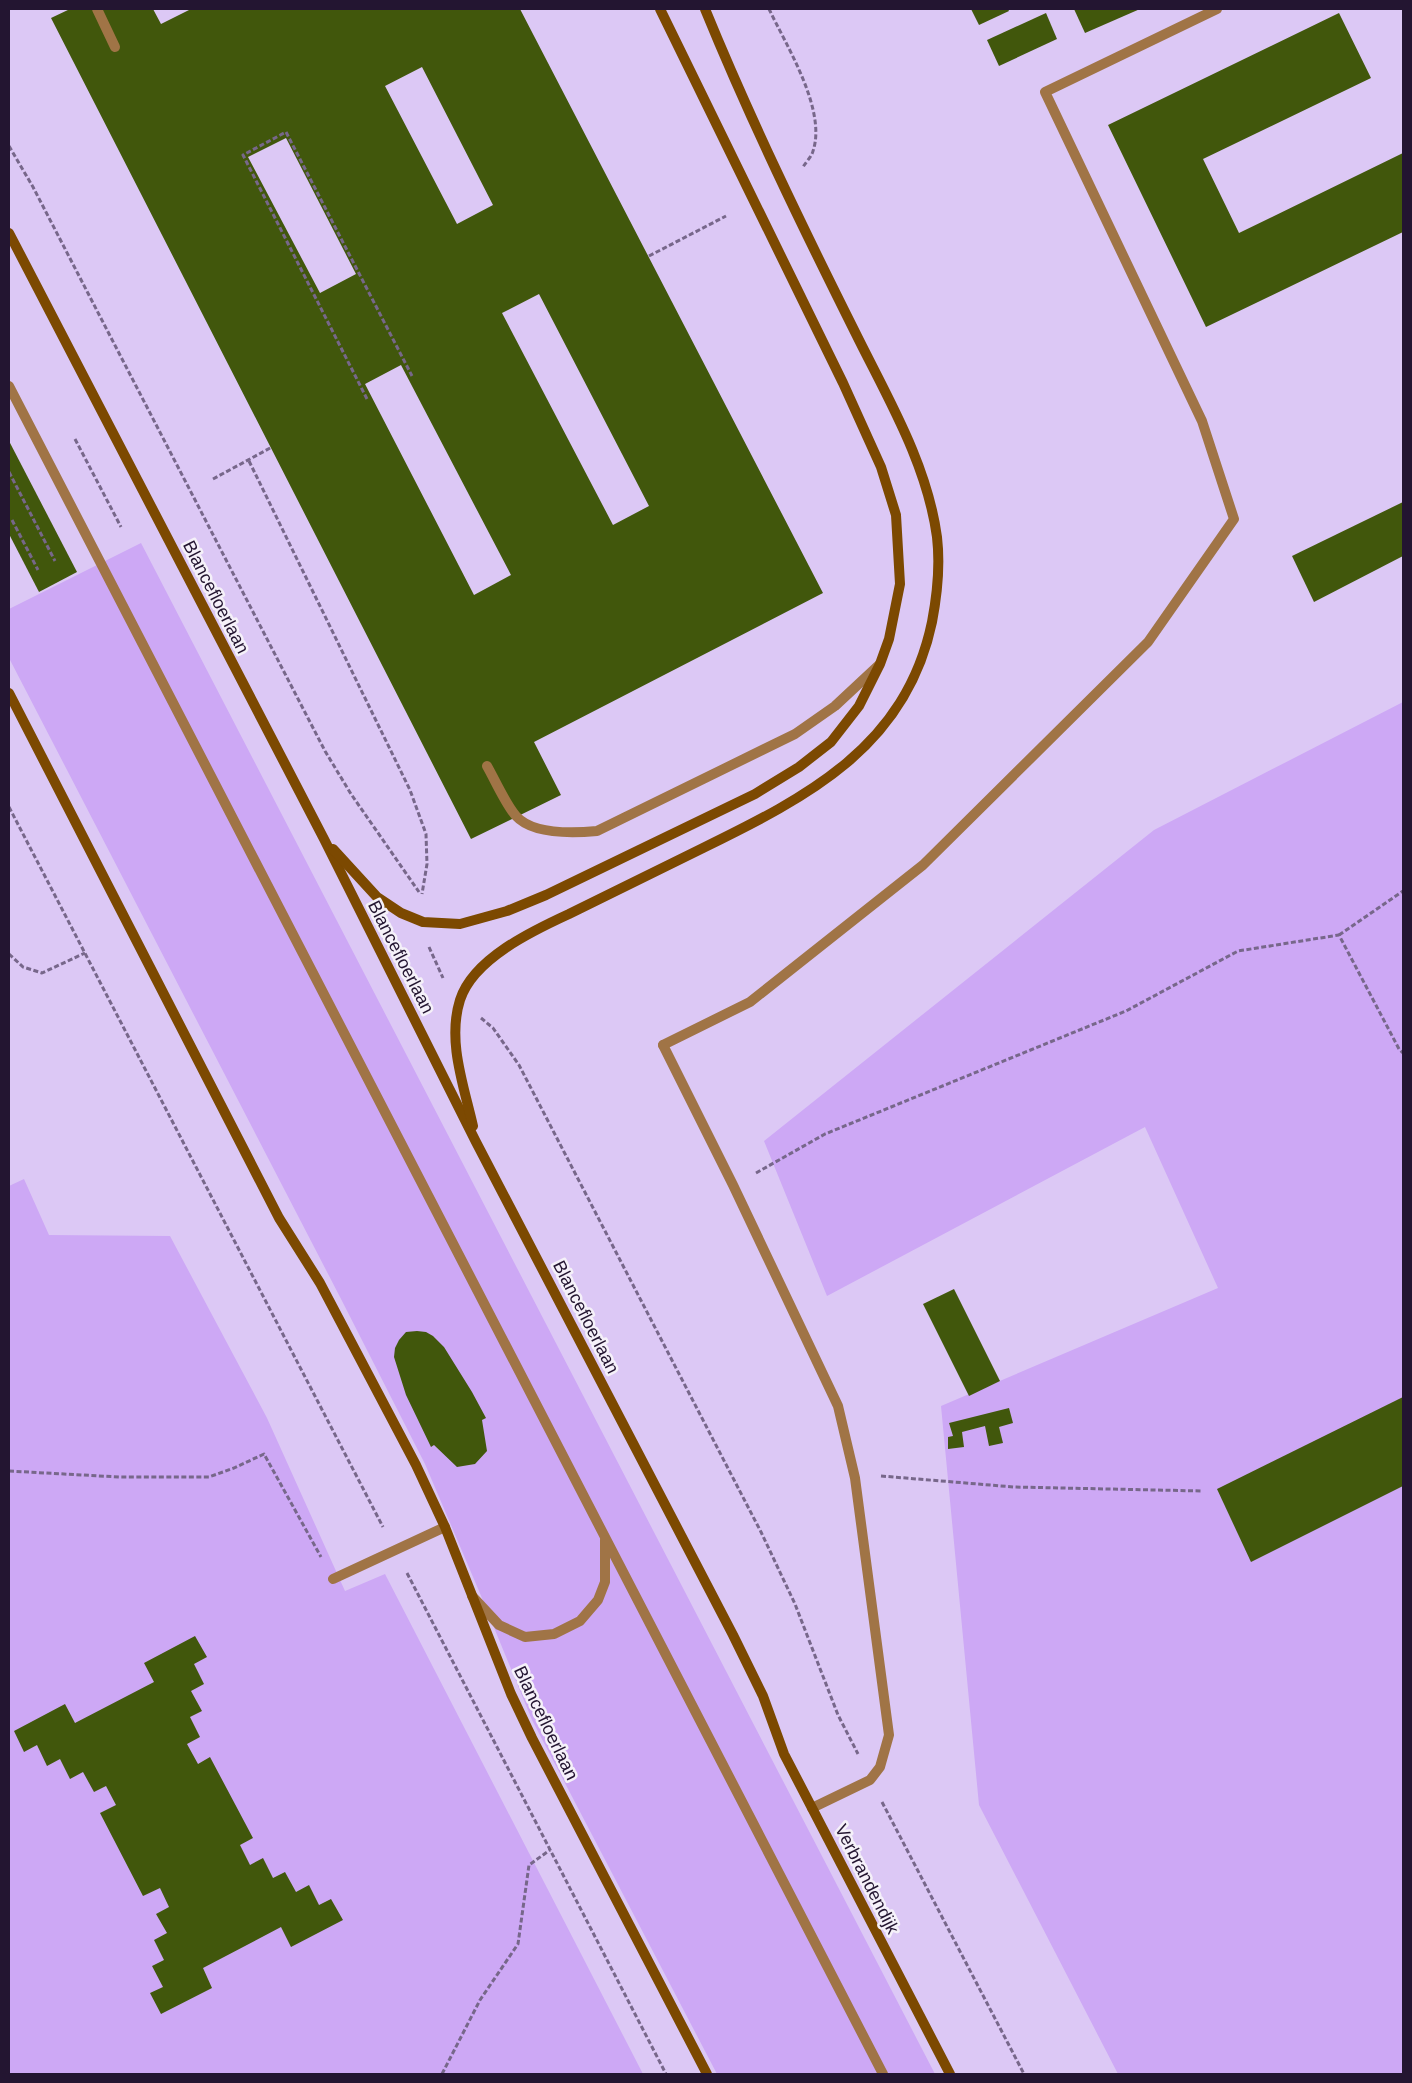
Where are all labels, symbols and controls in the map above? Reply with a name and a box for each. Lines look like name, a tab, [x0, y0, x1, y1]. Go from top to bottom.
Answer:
street label: Blancefloerlaan	[179, 537, 253, 657]
street label: Blancefloerlaan	[364, 897, 438, 1017]
street label: Blancefloerlaan	[549, 1257, 623, 1377]
street label: Blancefloerlaan	[510, 1663, 582, 1783]
street label: Verbrandendijk	[831, 1821, 904, 1938]

